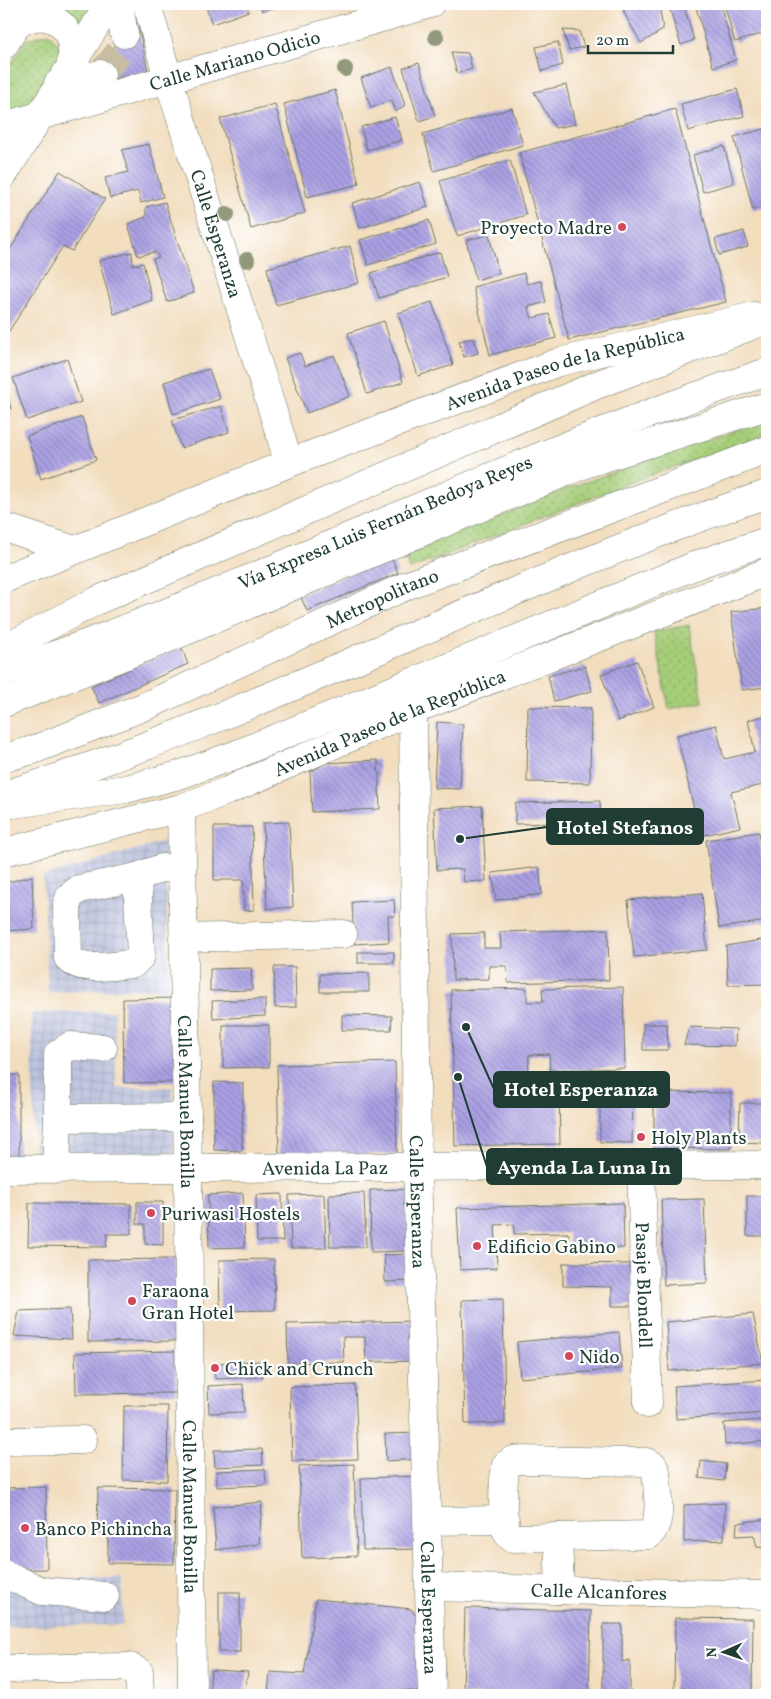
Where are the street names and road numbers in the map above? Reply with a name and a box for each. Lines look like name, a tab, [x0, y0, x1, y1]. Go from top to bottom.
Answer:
street label: Calle Mariano Odicio	[147, 25, 324, 99]
street label: Calle Esperanza	[183, 167, 247, 302]
street label: Avenida Paseo de la República	[442, 322, 688, 418]
street label: Vía Expresa Luis Fernán Bedoya Reyes	[235, 450, 537, 597]
street label: Metropolitano	[322, 564, 443, 636]
street label: Avenida Paseo de la República	[270, 664, 510, 784]
street label: Calle Manuel Bonilla	[170, 1015, 199, 1189]
street label: Calle Esperanza	[402, 1135, 431, 1269]
street label: Avenida La Paz	[262, 1156, 388, 1183]
street label: Pasaje Blondell	[628, 1221, 657, 1349]
street label: Calle Manuel Bonilla	[175, 1420, 202, 1594]
street label: Calle Esperanza	[413, 1541, 442, 1675]
street label: Calle Alcanfores	[531, 1578, 667, 1608]

